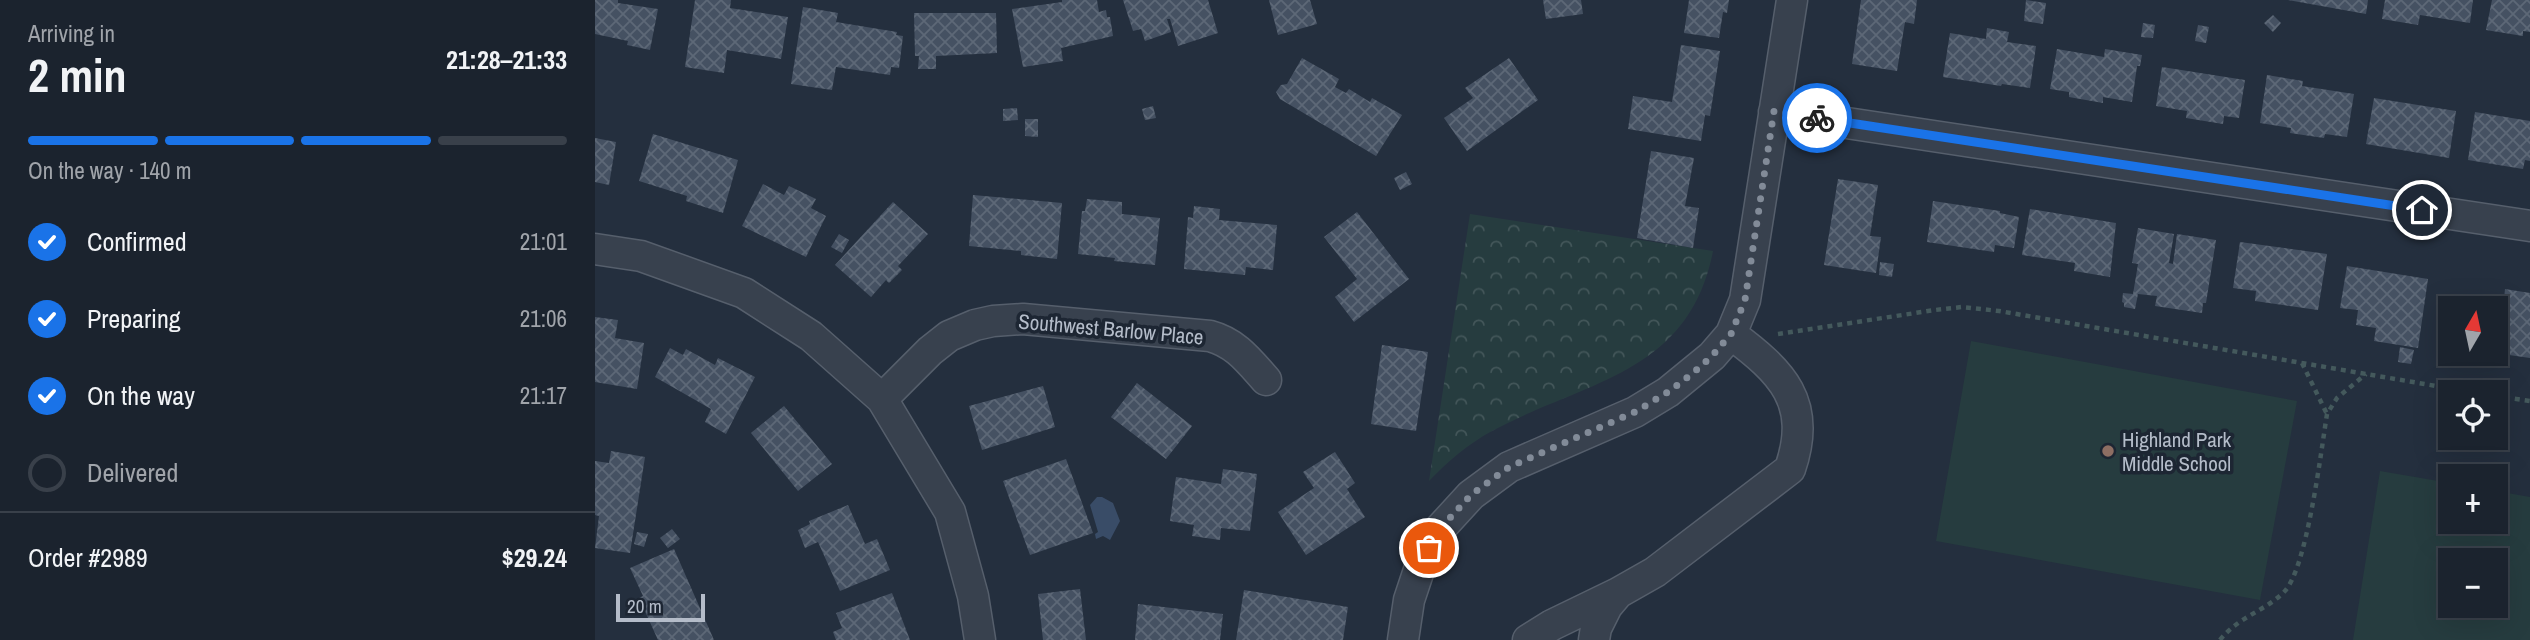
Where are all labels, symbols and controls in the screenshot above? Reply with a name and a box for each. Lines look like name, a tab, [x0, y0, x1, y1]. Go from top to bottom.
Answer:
text: Arriving in	[28, 18, 115, 49]
text: 21:28–21:33	[446, 42, 567, 77]
text: 2 min	[28, 44, 127, 106]
courier	[1782, 83, 1852, 153]
icon: bike	[1798, 99, 1836, 137]
text: On the way · 140 m	[28, 155, 192, 186]
pin	[2392, 180, 2452, 240]
icon: home	[2403, 191, 2441, 229]
icon: check	[28, 223, 66, 261]
text: Confirmed	[87, 224, 187, 259]
text: 21:01	[520, 226, 567, 257]
north arrow	[2438, 296, 2508, 366]
map controls	[2438, 296, 2508, 618]
icon: check	[28, 300, 66, 338]
text: Preparing	[87, 301, 181, 336]
text: 21:06	[520, 303, 567, 334]
street label: Southwest Barlow Place	[1017, 306, 1205, 352]
icon: check	[28, 377, 66, 415]
text: On the way	[87, 378, 195, 413]
text: 21:17	[520, 380, 567, 411]
button: locate	[2438, 380, 2508, 450]
place label: Highland Park Middle School	[2122, 425, 2232, 478]
marker: Highland Park Middle School	[2100, 443, 2116, 459]
text: Delivered	[87, 455, 178, 490]
button: +	[2438, 464, 2508, 534]
pin	[1399, 518, 1459, 578]
icon: bag	[1410, 529, 1448, 567]
text: Order #2989	[28, 540, 148, 575]
text: $29.24	[502, 540, 567, 575]
button: −	[2438, 548, 2508, 618]
scale bar	[616, 591, 705, 623]
text: 20 m	[627, 593, 662, 619]

